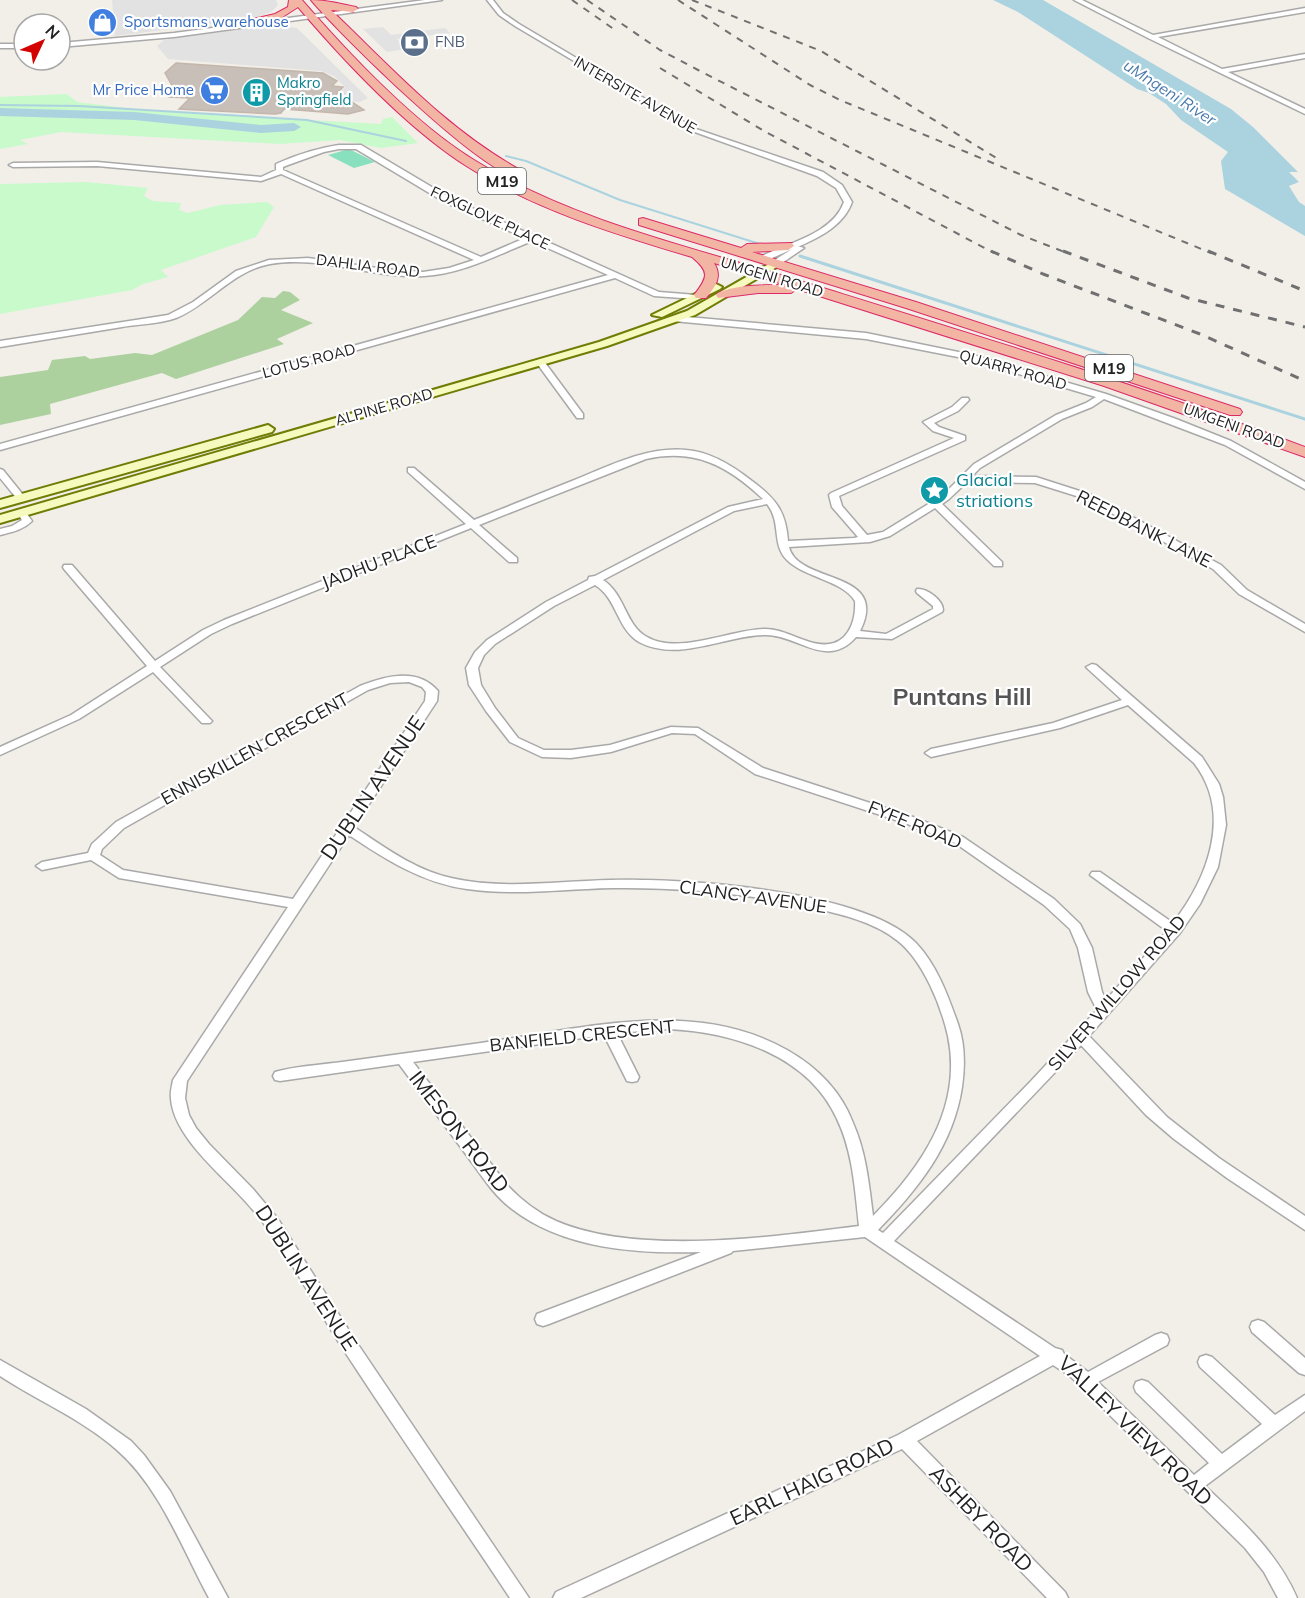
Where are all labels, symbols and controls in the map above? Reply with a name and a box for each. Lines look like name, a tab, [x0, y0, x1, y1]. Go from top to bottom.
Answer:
shop icon: Sportsmans warehouse	[87, 6, 119, 38]
north arrow	[12, 12, 72, 72]
place label: Sportsmans warehouse	[124, 12, 289, 31]
text: N	[41, 20, 64, 43]
bank icon: FNB	[398, 26, 430, 58]
place label: FNB	[435, 32, 465, 51]
street label: INTERSITE AVENUE	[570, 52, 700, 138]
water label: uMngeni River	[1120, 55, 1221, 130]
place label: Makro Springfield	[277, 73, 352, 109]
supermarket icon: Mr Price Home	[199, 74, 231, 106]
building icon: Makro Springfield	[240, 76, 272, 108]
place label: Mr Price Home	[92, 80, 194, 99]
road number: M19	[478, 168, 526, 194]
street label: FOXGLOVE PLACE	[428, 182, 553, 254]
street label: DAHLIA ROAD	[315, 250, 421, 281]
street label: UMGENI ROAD	[718, 252, 826, 301]
street label: LOTUS ROAD	[260, 339, 358, 382]
street label: QUARRY ROAD	[957, 345, 1069, 394]
road number: M19	[1085, 355, 1133, 381]
street label: ALPINE ROAD	[333, 384, 435, 430]
street label: UMGENI ROAD	[1181, 398, 1287, 453]
place label: Glacial striations	[956, 468, 1033, 512]
place icon: Glacial striations	[919, 474, 951, 506]
street label: REEDBANK LANE	[1073, 485, 1216, 573]
street label: JADHU PLACE	[318, 529, 440, 594]
district label: Puntans Hill	[893, 681, 1031, 711]
street label: ENNISKILLEN CRESCENT	[157, 687, 353, 810]
street label: DUBLIN AVENUE	[314, 711, 430, 864]
street label: FYFE ROAD	[865, 795, 966, 854]
street label: CLANCY AVENUE	[678, 875, 828, 918]
street label: SILVER WILLOW ROAD	[1043, 910, 1191, 1075]
street label: BANFIELD CRESCENT	[488, 1014, 676, 1057]
street label: IMESON ROAD	[404, 1065, 515, 1198]
street label: DUBLIN AVENUE	[250, 1200, 363, 1355]
street label: VALLEY VIEW ROAD	[1053, 1350, 1218, 1511]
street label: EARL HAIG ROAD	[725, 1432, 898, 1531]
street label: ASHBY ROAD	[924, 1460, 1039, 1577]

